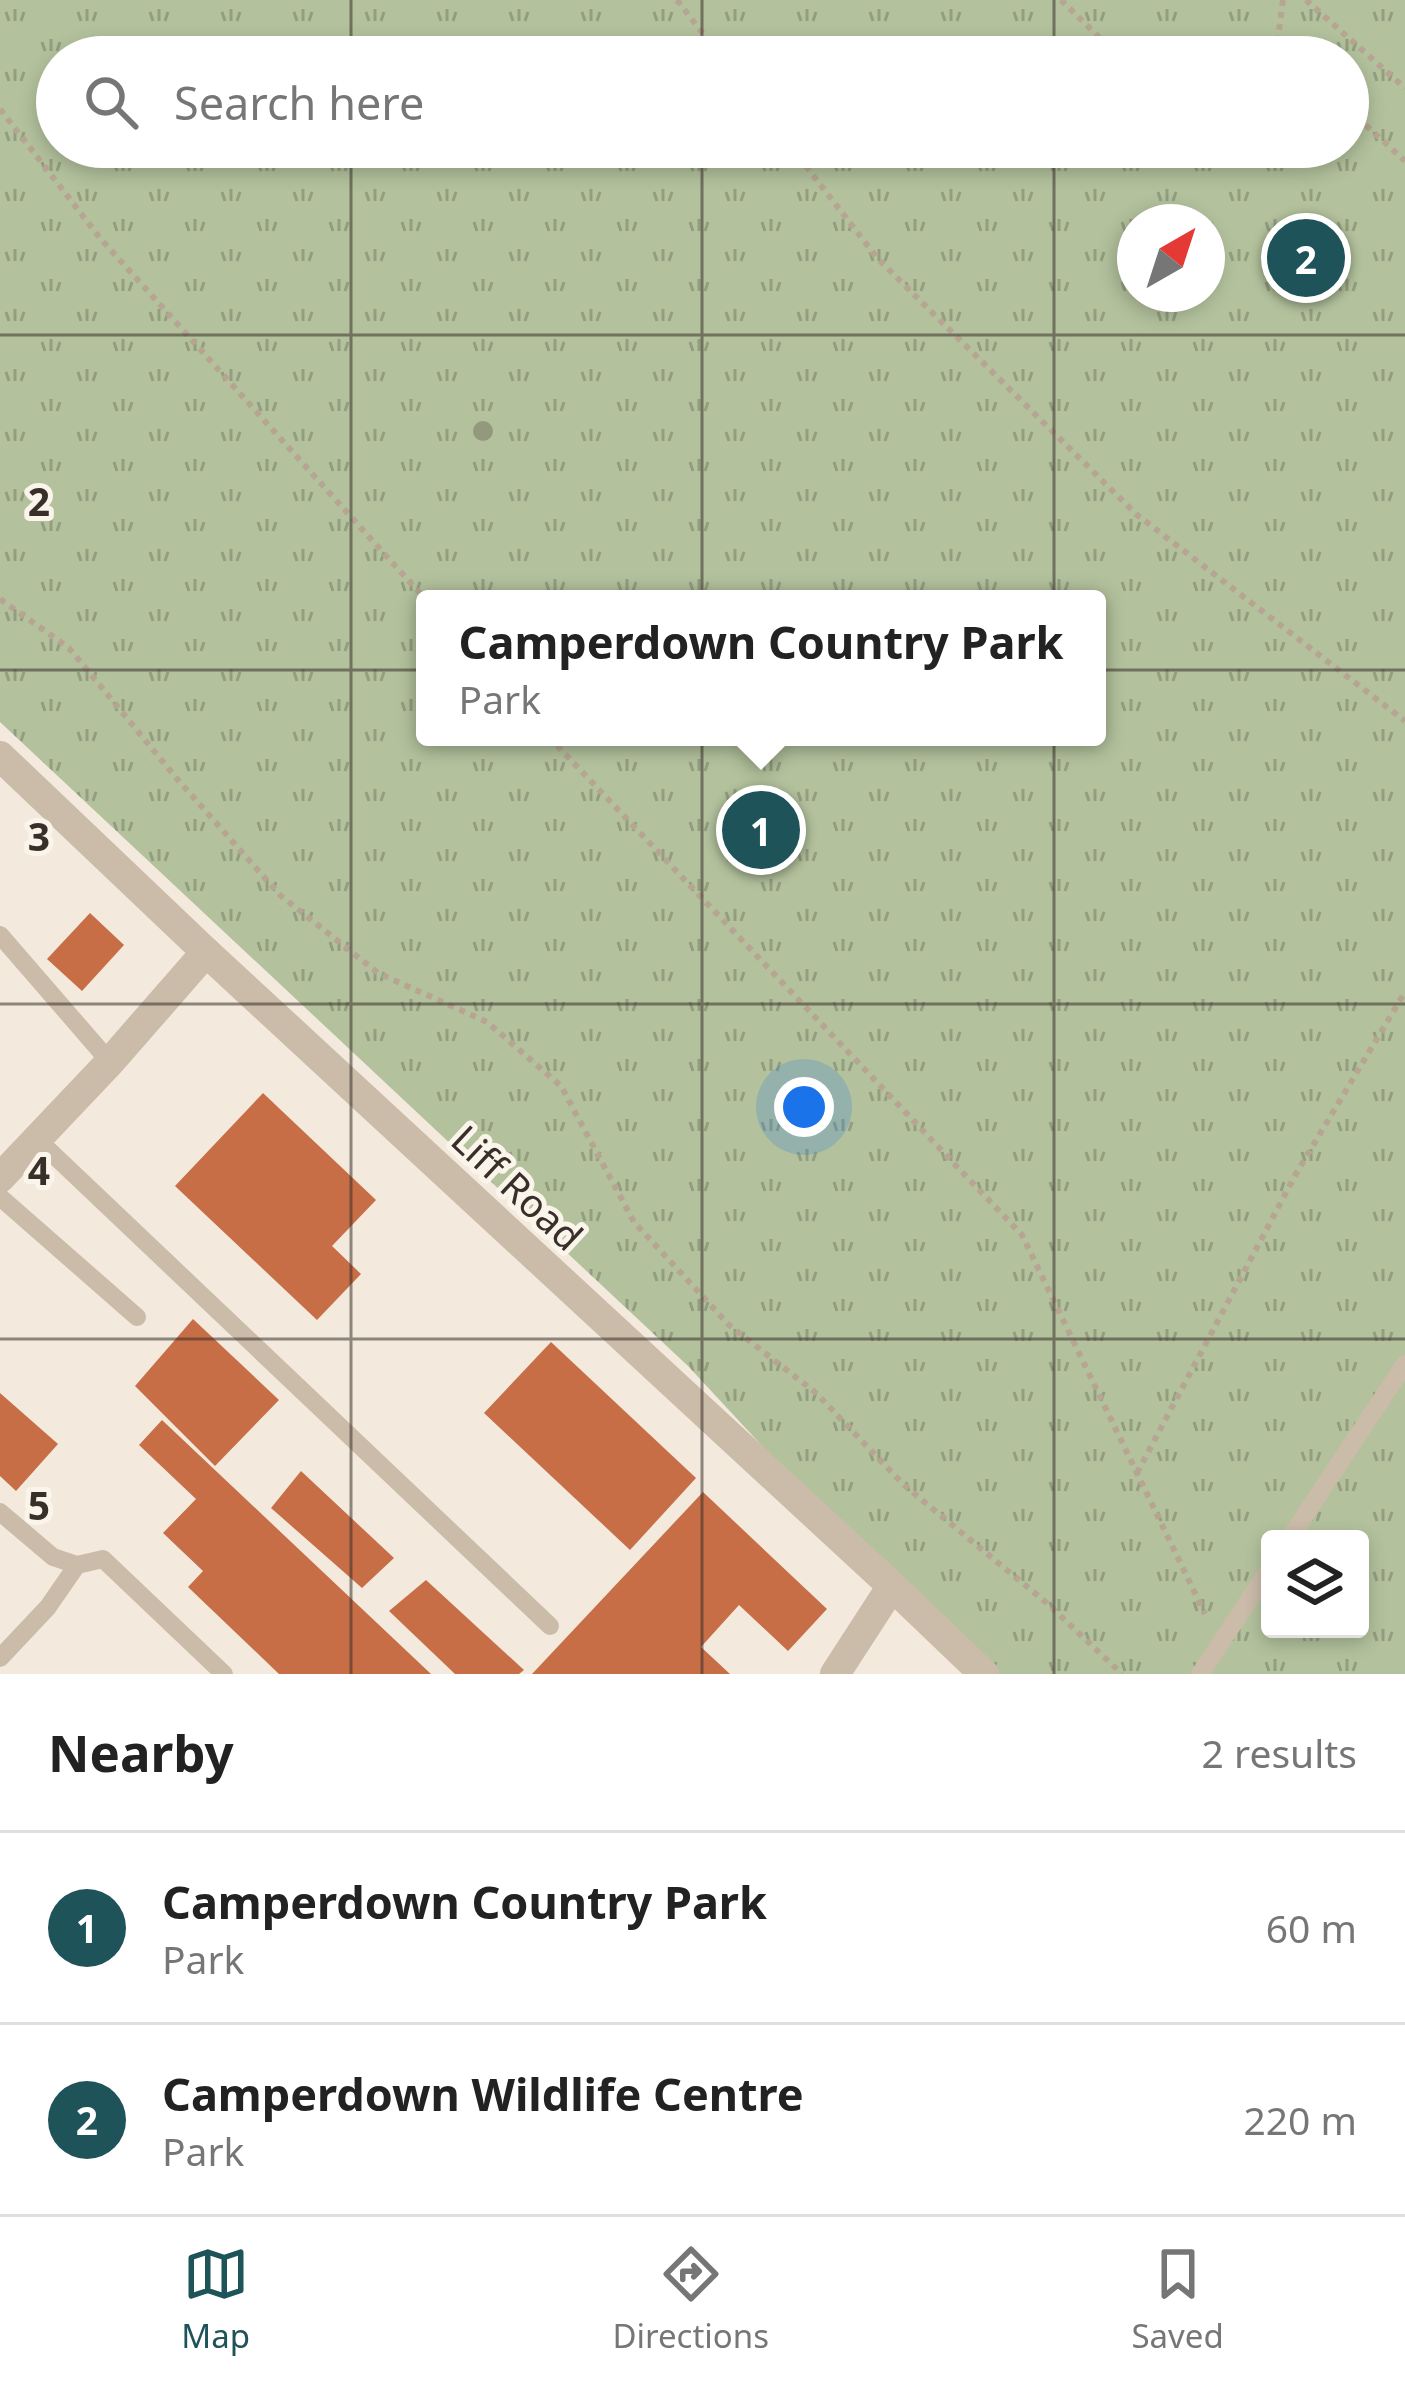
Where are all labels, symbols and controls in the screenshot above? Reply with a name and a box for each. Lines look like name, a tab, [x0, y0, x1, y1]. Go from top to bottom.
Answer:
search box	[36, 36, 1369, 168]
icon: search	[78, 69, 144, 135]
text: Search here	[174, 72, 424, 133]
north arrow	[1117, 204, 1225, 312]
pin: 2	[1267, 213, 1345, 303]
text: 2	[28, 474, 50, 527]
popup	[416, 590, 1106, 746]
text: Camperdown Country Park	[459, 611, 1063, 672]
text: Park	[459, 672, 541, 725]
pin: 1	[722, 785, 800, 875]
text: 3	[28, 809, 50, 862]
your location	[774, 1077, 834, 1137]
street label: Liff Road	[441, 1113, 595, 1261]
text: 4	[28, 1143, 50, 1196]
text: 5	[28, 1478, 50, 1531]
map controls	[1261, 1530, 1369, 1638]
button: layers	[1261, 1530, 1369, 1638]
text: Nearby	[48, 1717, 234, 1787]
text: 2 results	[1202, 1726, 1357, 1779]
text: Camperdown Country Park	[162, 1871, 767, 1932]
text: 1	[76, 1901, 98, 1954]
text: 60 m	[1266, 1901, 1357, 1954]
text: Park	[162, 1932, 244, 1985]
text: Camperdown Wildlife Centre	[162, 2063, 804, 2124]
text: 2	[76, 2093, 98, 2146]
text: 220 m	[1243, 2093, 1357, 2146]
text: Park	[162, 2124, 244, 2177]
tab: Map	[181, 2241, 250, 2358]
tab: Directions	[612, 2241, 769, 2358]
tab: Saved	[1131, 2241, 1224, 2358]

